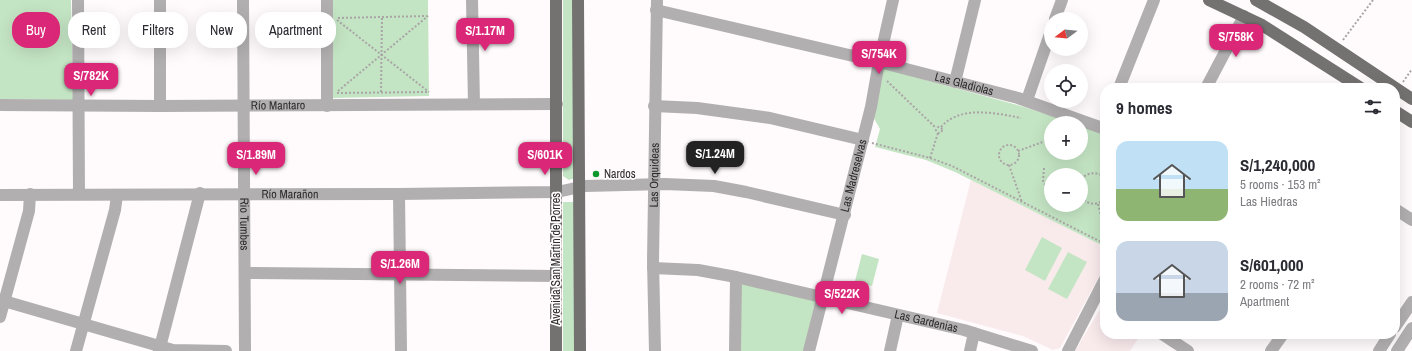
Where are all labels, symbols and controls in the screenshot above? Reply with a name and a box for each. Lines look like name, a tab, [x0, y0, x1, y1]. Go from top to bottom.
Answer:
chip: Buy	[12, 12, 60, 48]
chip: Rent	[68, 12, 120, 48]
chip: Filters	[128, 12, 188, 48]
chip: New	[196, 12, 247, 48]
chip: Apartment	[255, 12, 336, 48]
north arrow	[1044, 12, 1088, 56]
map controls	[1044, 12, 1088, 212]
pin: S/1.17M	[448, 18, 522, 52]
text: S/1.17M	[465, 22, 505, 39]
pin: S/758K	[1203, 24, 1269, 58]
text: S/758K	[1218, 28, 1254, 45]
pin: S/754K	[846, 41, 912, 75]
text: S/754K	[861, 45, 897, 62]
pin: S/782K	[58, 63, 124, 97]
button: locate	[1044, 64, 1088, 108]
text: S/782K	[73, 67, 109, 84]
street label: Las Gladiolas	[933, 69, 995, 99]
text: 9 homes	[1116, 96, 1173, 119]
icon: filters	[1362, 96, 1384, 118]
street label: Río Mantaro	[251, 97, 305, 114]
button: +	[1044, 116, 1088, 160]
street label: Las Madreselvas	[837, 137, 871, 214]
pin: S/1.24M	[678, 141, 752, 175]
pin: S/1.89M	[219, 142, 293, 176]
pin: S/601K	[512, 142, 578, 176]
street label: Las Orquideas	[646, 142, 663, 207]
text: S/1.24M	[695, 145, 735, 162]
text: S/1.89M	[236, 146, 276, 163]
text: S/601K	[527, 146, 563, 163]
text: S/1,240,000	[1240, 153, 1315, 176]
icon: home	[1148, 157, 1196, 205]
place label: Nardos	[604, 166, 636, 182]
button: −	[1044, 168, 1088, 212]
marker: Nardos	[591, 169, 601, 179]
text: 5 rooms · 153 m²	[1240, 176, 1321, 193]
street label: Río Marañon	[261, 186, 319, 202]
street label: Avenida San Martín de Porres	[548, 193, 564, 326]
text: Las Hiedras	[1240, 193, 1297, 210]
street label: Rio Tumbes	[236, 198, 252, 250]
pin: S/1.26M	[363, 251, 437, 285]
text: S/601,000	[1240, 253, 1304, 276]
text: S/1.26M	[380, 255, 420, 272]
icon: home	[1148, 257, 1196, 305]
text: 2 rooms · 72 m²	[1240, 276, 1315, 293]
pin: S/522K	[809, 281, 875, 315]
text: S/522K	[824, 285, 860, 302]
text: Apartment	[1240, 293, 1289, 310]
street label: Las Gardenias	[893, 306, 960, 336]

